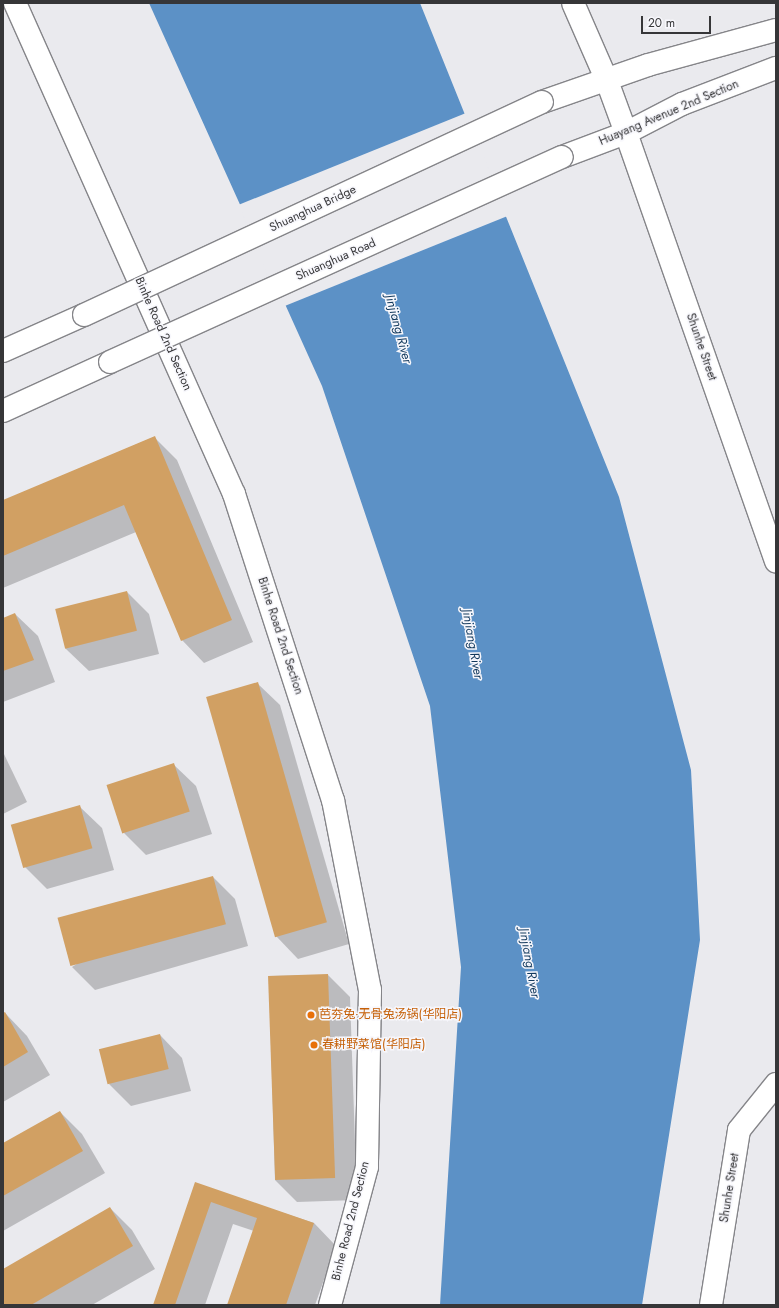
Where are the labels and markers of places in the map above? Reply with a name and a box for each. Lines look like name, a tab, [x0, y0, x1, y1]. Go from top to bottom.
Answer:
place label: 芭夯兔·无骨兔汤锅(华阳店)	[319, 1008, 462, 1022]
marker: 芭夯兔·无骨兔汤锅(华阳店)	[306, 1010, 316, 1020]
place label: 春耕野菜馆(华阳店)	[322, 1038, 425, 1052]
marker: 春耕野菜馆(华阳店)	[309, 1040, 319, 1050]

